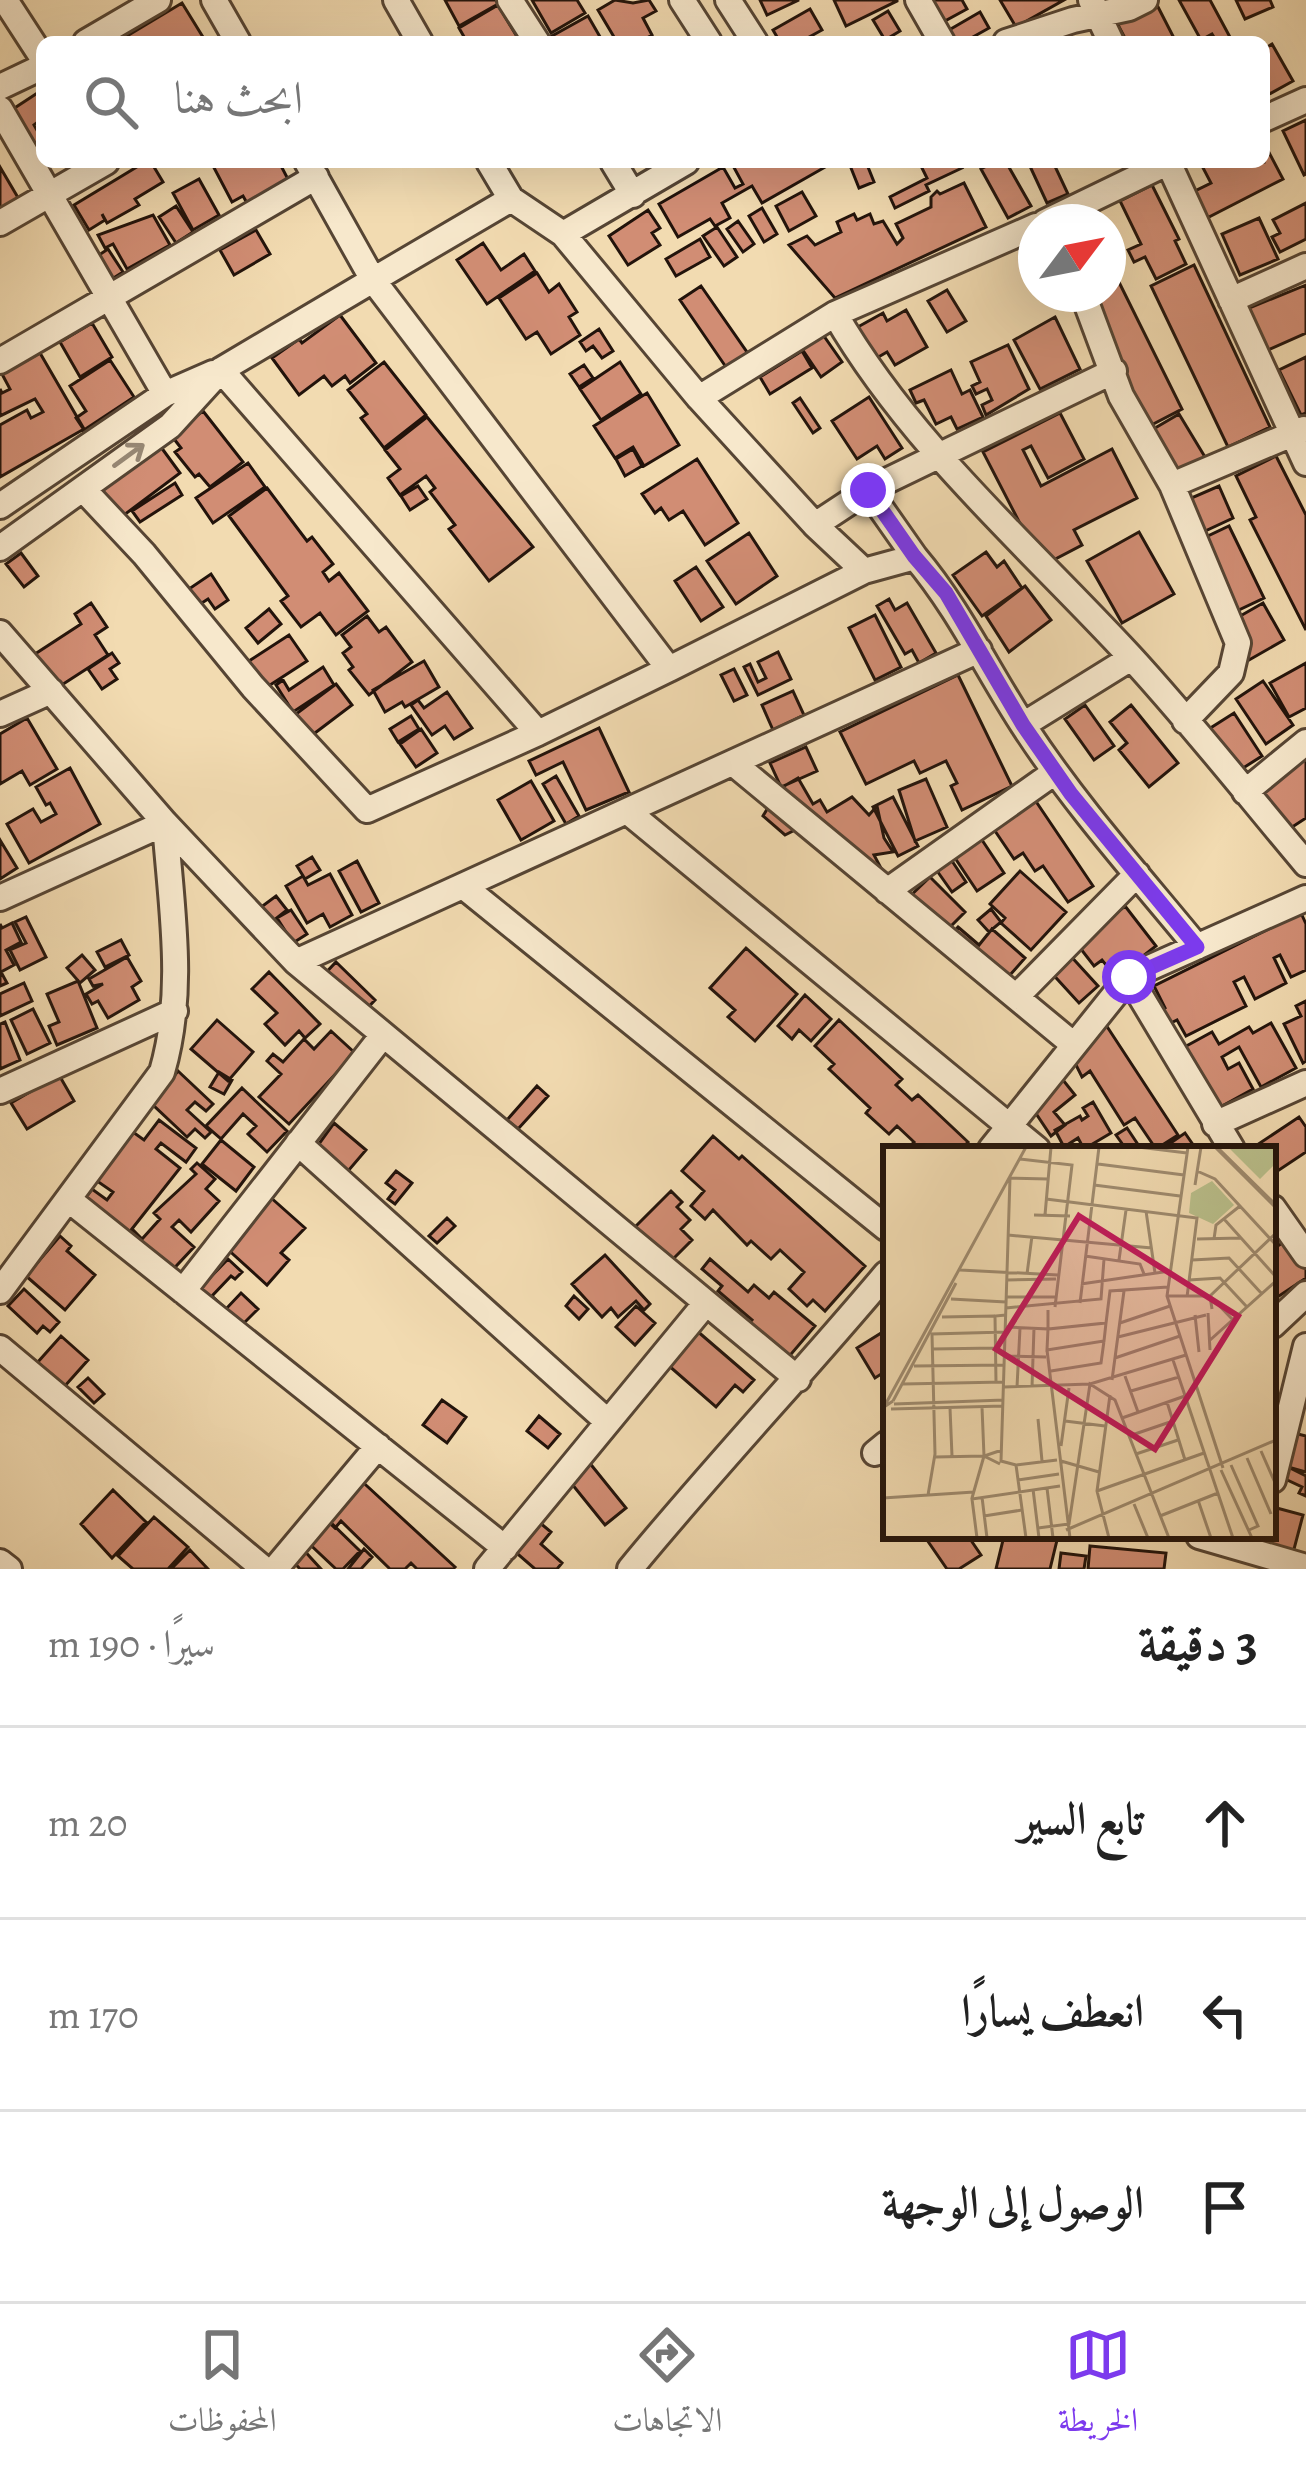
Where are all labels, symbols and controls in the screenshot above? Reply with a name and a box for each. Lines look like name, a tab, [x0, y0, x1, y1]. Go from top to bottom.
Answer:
search box	[36, 36, 1270, 168]
text: ابحث هنا	[174, 67, 303, 129]
icon: search	[78, 69, 144, 135]
north arrow	[1018, 204, 1126, 312]
one-way arrow	[112, 443, 145, 468]
route end	[841, 463, 895, 517]
route start	[1102, 950, 1156, 1004]
inset map	[883, 1146, 1276, 1539]
text: 3 دقيقة	[1138, 1608, 1258, 1678]
text: سيرًا · 190 m	[48, 1617, 215, 1670]
text: تابع السير	[1019, 1788, 1144, 1850]
icon: ahead	[1192, 1790, 1258, 1856]
text: 20 m	[48, 1796, 128, 1849]
text: انعطف يسارًا	[961, 1980, 1144, 2042]
icon: left	[1192, 1982, 1258, 2048]
text: 170 m	[48, 1988, 139, 2041]
text: الوصول إلى الوجهة	[882, 2172, 1144, 2234]
icon: arrive	[1192, 2174, 1258, 2240]
tab: المحفوظات	[168, 2322, 277, 2452]
tab: الاتجاهات	[612, 2322, 722, 2452]
tab: الخريطة	[1058, 2322, 1138, 2452]

